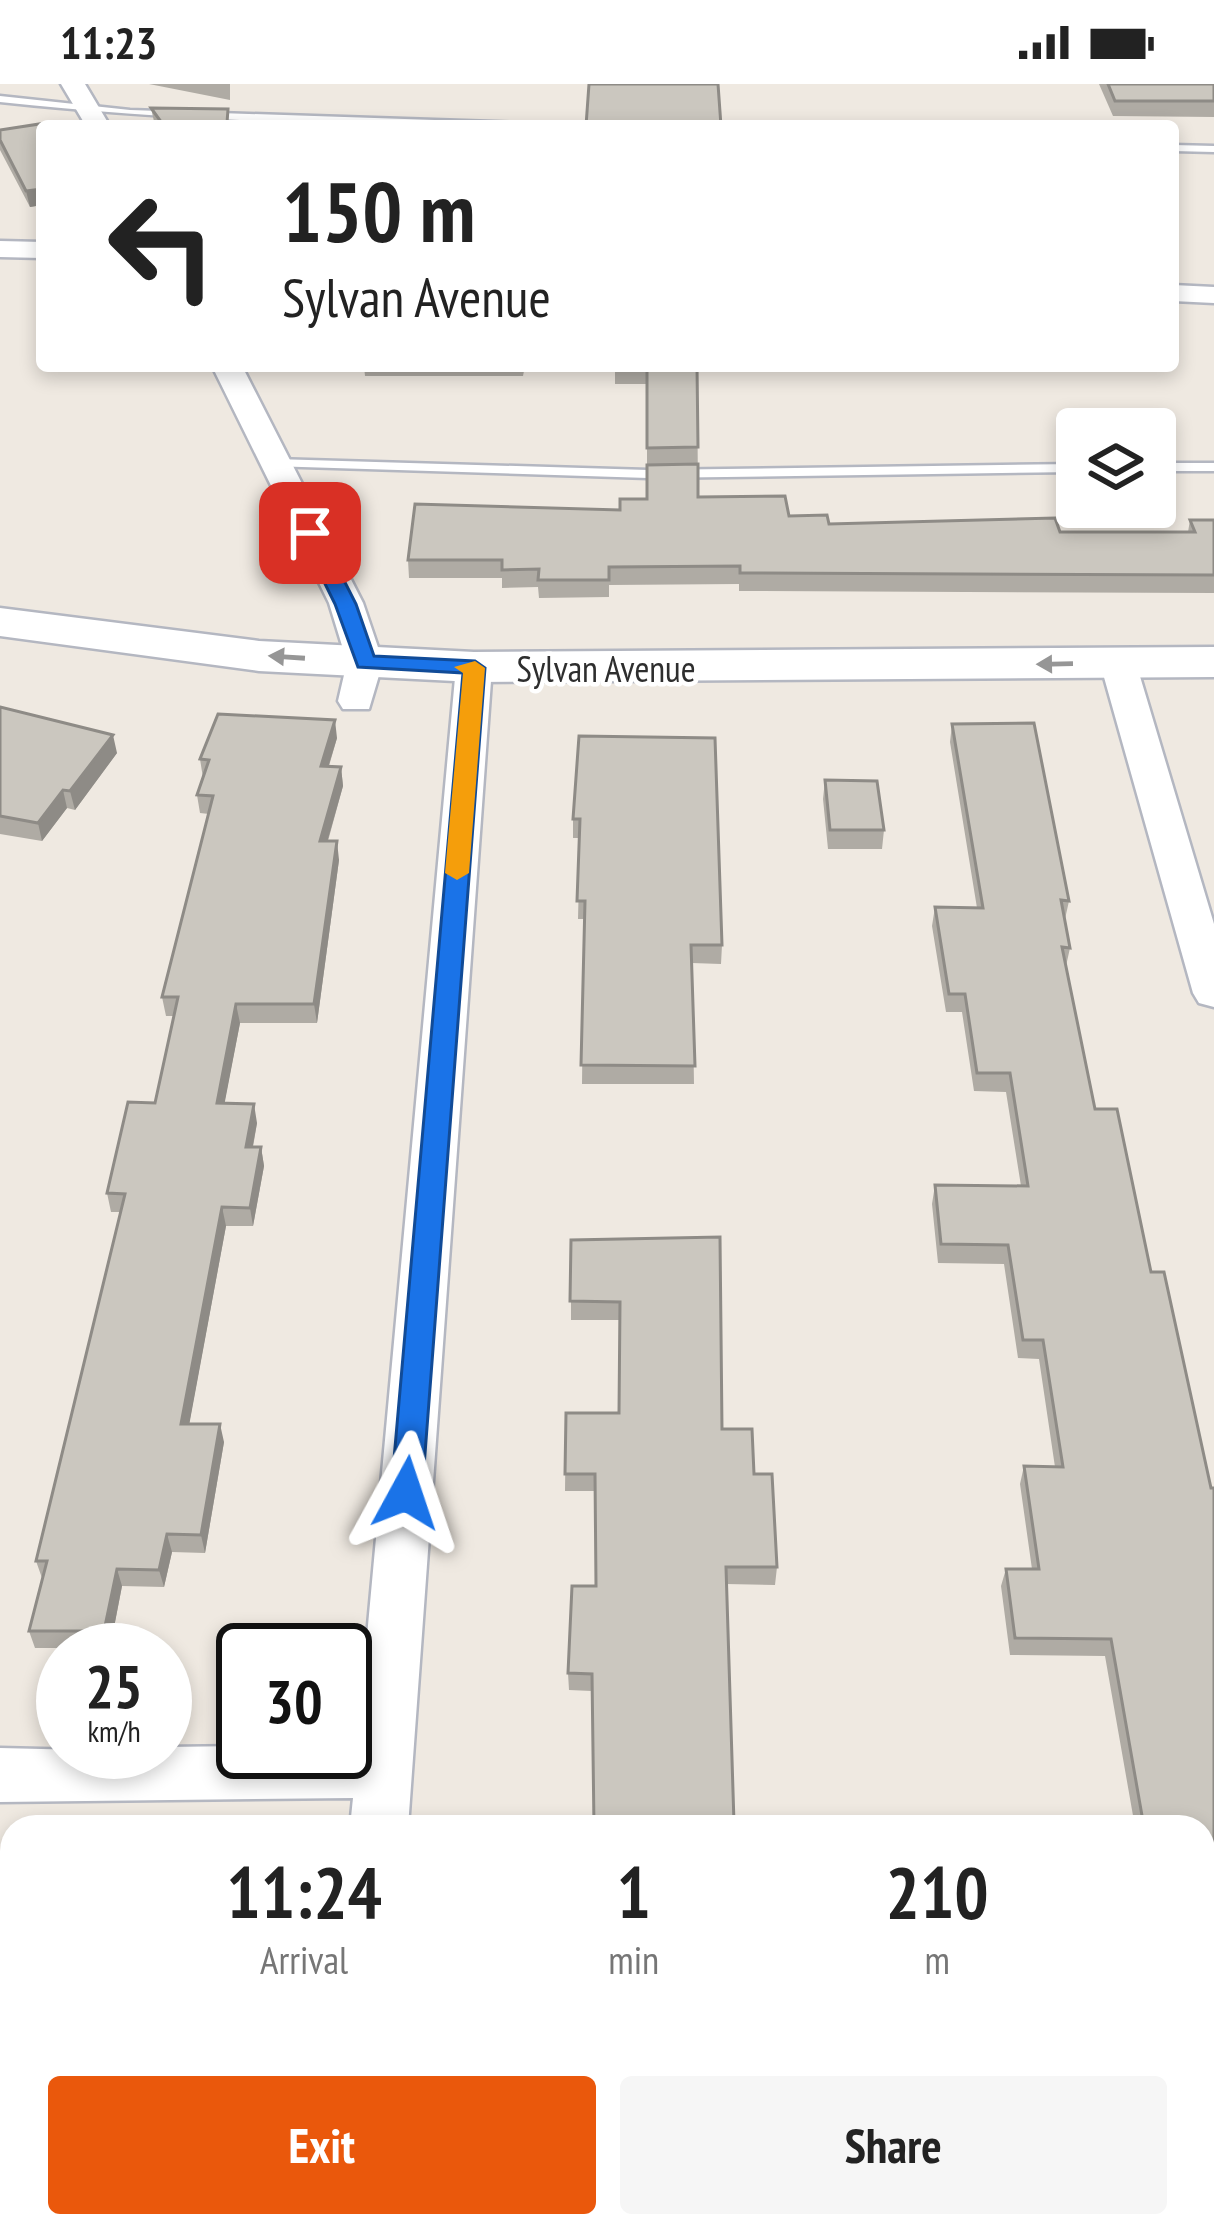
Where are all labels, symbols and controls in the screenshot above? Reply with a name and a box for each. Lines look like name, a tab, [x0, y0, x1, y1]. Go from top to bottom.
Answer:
text: 11:23	[60, 13, 157, 71]
text: 150 m	[282, 156, 475, 265]
icon: left	[84, 168, 240, 324]
text: Sylvan Avenue	[282, 262, 551, 332]
map controls	[1056, 408, 1176, 528]
button: layers	[1056, 408, 1176, 528]
pin	[259, 482, 361, 584]
icon: arrive	[277, 500, 343, 566]
street label: Sylvan Avenue	[516, 645, 696, 692]
one-way arrow	[268, 648, 305, 667]
one-way arrow	[1035, 654, 1073, 673]
position arrow	[343, 1430, 469, 1556]
speed limit sign: 30	[216, 1623, 372, 1779]
text: 25	[85, 1647, 143, 1725]
text: km/h	[87, 1711, 141, 1750]
text: 11:24	[226, 1845, 382, 1938]
text: 1	[617, 1845, 651, 1938]
text: 210	[885, 1845, 989, 1938]
text: Arrival	[260, 1934, 348, 1985]
text: min	[608, 1934, 659, 1985]
text: m	[924, 1934, 950, 1985]
button: Exit	[48, 2076, 596, 2214]
button: Share	[620, 2076, 1167, 2214]

